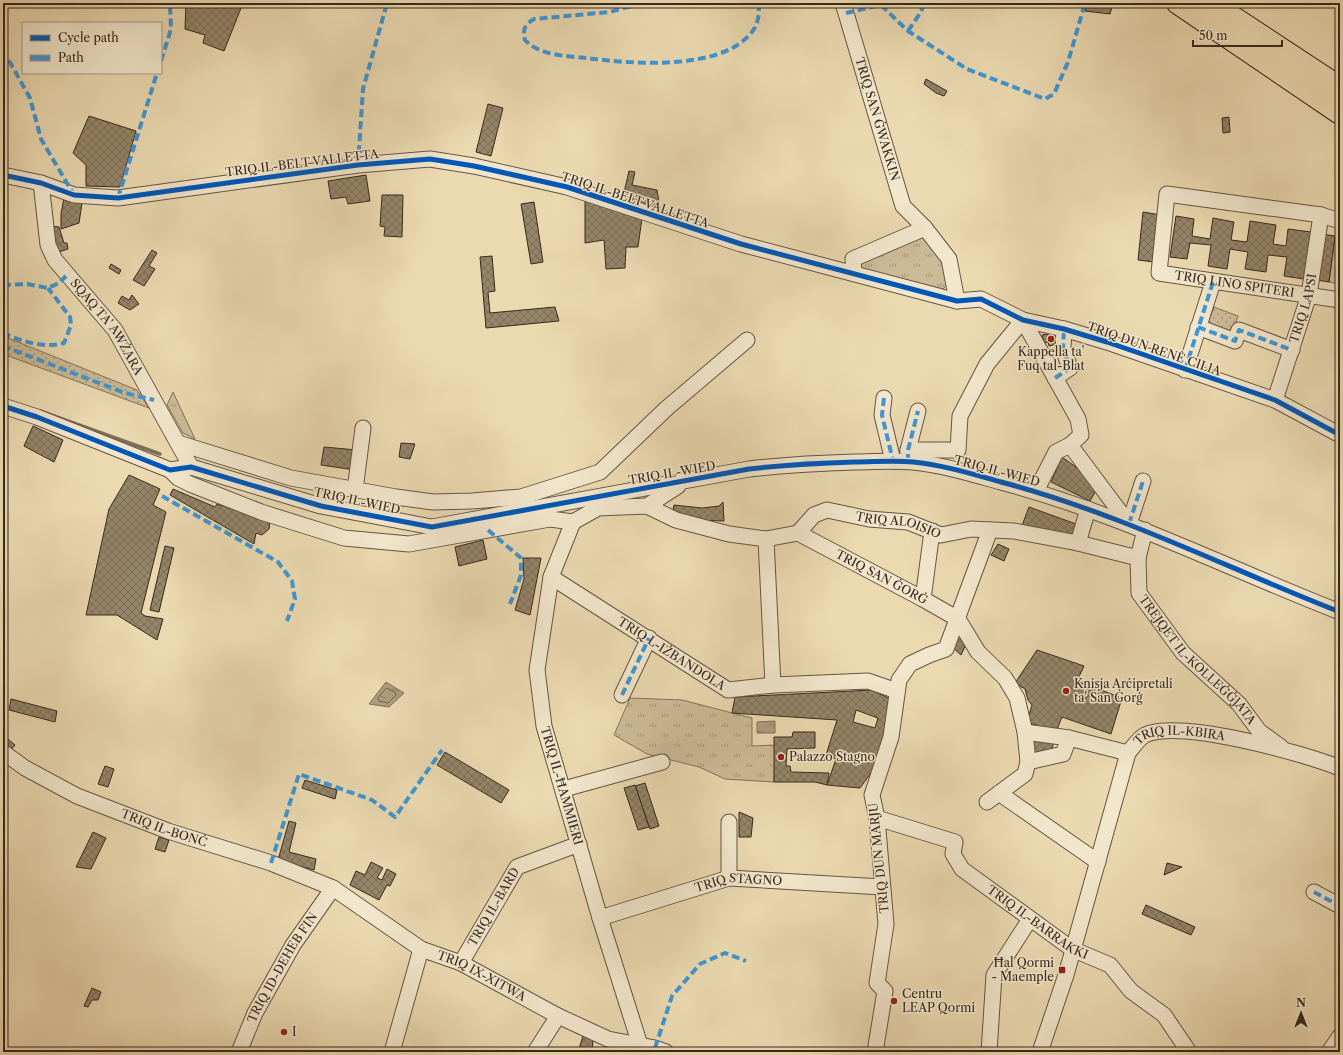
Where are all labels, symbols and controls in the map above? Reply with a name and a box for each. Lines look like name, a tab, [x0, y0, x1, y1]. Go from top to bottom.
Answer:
legend	[22, 22, 162, 74]
scale bar	[1193, 22, 1282, 48]
text: 50 m	[1199, 28, 1228, 43]
text: Cycle path	[58, 30, 119, 45]
text: Path	[58, 50, 84, 65]
street label: TRIQ SAN ĠWAKKIN	[852, 55, 903, 183]
street label: TRIQ IL-BELT VALLETTA	[224, 146, 381, 179]
street label: TRIQ IL-BELT VALLETTA	[559, 169, 712, 231]
street label: TRIQ LINO SPITERI	[1174, 267, 1295, 300]
street label: TRIQ LAPSI	[1286, 273, 1319, 345]
street label: SQAQ TA' AWŻARA	[67, 276, 147, 379]
street label: TRIQ DUN RENÈ CILIA	[1085, 318, 1225, 379]
marker: Kappella ta' Fuq tal-Blat	[1046, 334, 1056, 344]
place label: Kappella ta' Fuq tal-Blat	[1017, 344, 1086, 373]
street label: TRIQ IL-WIED	[953, 452, 1042, 489]
street label: TRIQ IL-WIED	[627, 457, 717, 488]
street label: TRIQ IL-WIED	[312, 484, 402, 517]
street label: TRIQ ALOISIO	[854, 508, 943, 541]
street label: TRIQ SAN ĠORĠ	[833, 546, 931, 607]
street label: TREJQET IL-KOLLEĠĠJATA	[1136, 592, 1260, 728]
street label: TRIQ L-IŻBANDOLA	[615, 614, 729, 694]
place label: Knisja Arċipretali ta' San Ġorġ	[1074, 676, 1173, 705]
marker: Knisja Arċipretali ta' San Ġorġ	[1061, 686, 1071, 696]
street label: TRIQ IL-KBIRA	[1130, 723, 1227, 748]
street label: TRIQ IL-ĦAMMIERI	[538, 725, 586, 847]
place label: Palazzo Stagno	[789, 749, 875, 764]
marker: Palazzo Stagno	[776, 752, 786, 762]
street label: TRIQ DUN MARJU	[865, 802, 892, 914]
street label: TRIQ IL-BONĊ	[119, 806, 209, 850]
street label: TRIQ IL-BARD	[464, 864, 522, 949]
street label: TRIQ STAGNO	[693, 870, 783, 895]
street label: TRIQ IL-BARRAKKI	[984, 882, 1090, 962]
street label: TRIQ ID-DEHEB FIN	[244, 910, 320, 1025]
street label: TRIQ IX-XITWA	[435, 947, 530, 1005]
place label: Ħal Qormi - Maemple	[991, 955, 1054, 984]
marker: Ħal Qormi - Maemple	[1057, 965, 1067, 975]
place label: Centru LEAP Qormi	[902, 986, 975, 1015]
north arrow	[1281, 993, 1321, 1033]
marker: Centru LEAP Qormi	[889, 996, 899, 1006]
text: N	[1296, 996, 1306, 1010]
place label: I	[292, 1024, 297, 1039]
marker: I	[279, 1027, 289, 1037]

